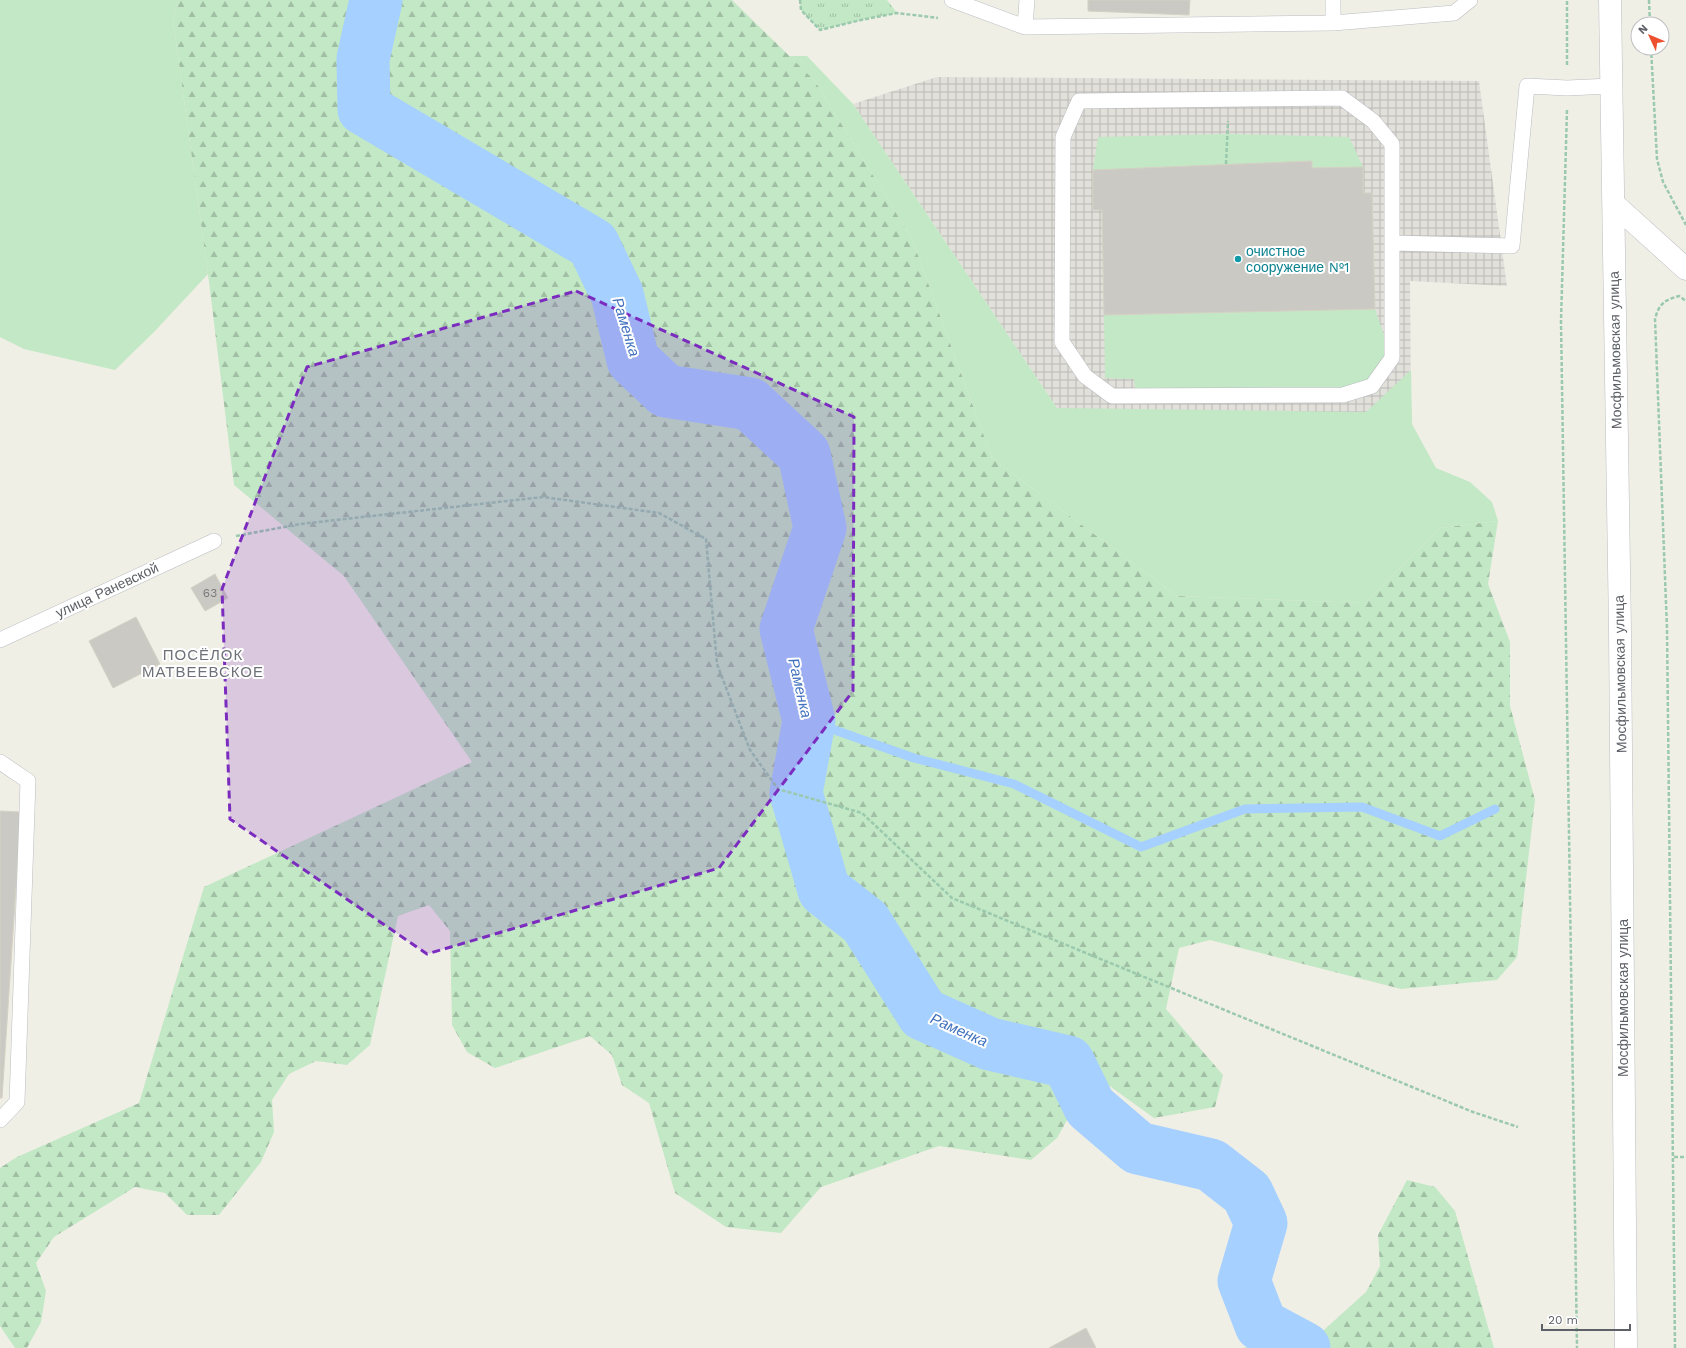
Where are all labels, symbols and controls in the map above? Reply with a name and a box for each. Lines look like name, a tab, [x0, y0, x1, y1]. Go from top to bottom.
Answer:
north arrow	[1630, 16, 1670, 56]
text: N	[1636, 22, 1651, 37]
place label: очистное сооружение №1	[1246, 243, 1350, 275]
marker: очистное сооружение №1	[1233, 254, 1243, 264]
street label: Мосфильмовская улица	[1606, 271, 1624, 429]
water label: Раменка	[609, 295, 643, 359]
street label: улица Раневской	[53, 559, 161, 621]
house number: 63	[203, 586, 217, 600]
street label: Мосфильмовская улица	[1611, 595, 1629, 753]
district label: ПОСЁЛОК МАТВЕЕВСКОЕ	[142, 646, 264, 681]
water label: Раменка	[784, 656, 816, 720]
street label: Мосфильмовская улица	[1615, 919, 1631, 1077]
water label: Раменка	[928, 1009, 990, 1051]
scale bar	[1542, 1306, 1630, 1332]
text: 20 m	[1548, 1313, 1578, 1327]

